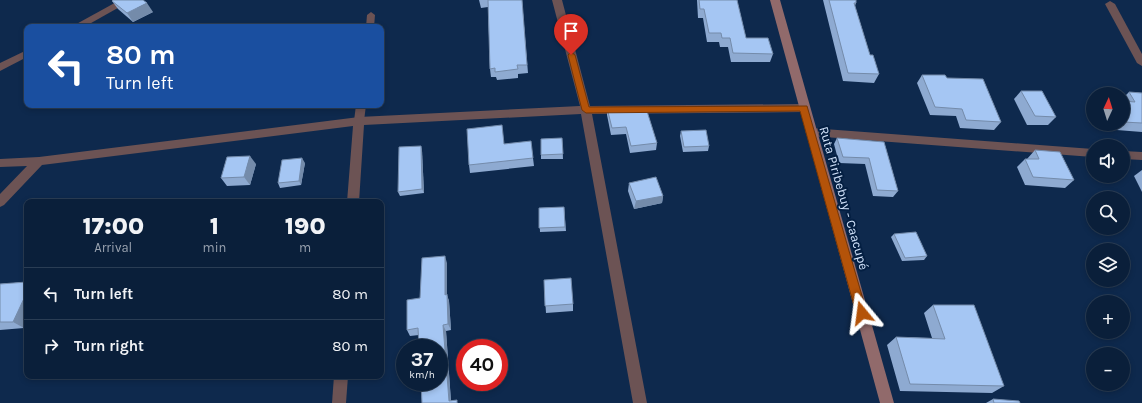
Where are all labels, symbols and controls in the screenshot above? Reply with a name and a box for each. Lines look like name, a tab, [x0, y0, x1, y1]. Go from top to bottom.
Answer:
pin	[554, 14, 588, 55]
icon: arrive	[560, 20, 582, 42]
text: 80 m	[106, 38, 175, 71]
icon: left	[40, 40, 92, 92]
text: Turn left	[106, 72, 174, 94]
north arrow	[1086, 87, 1130, 131]
map controls	[1086, 87, 1130, 391]
street label: Ruta Piribebuy - Caacupé	[816, 125, 872, 272]
button: sound	[1086, 139, 1130, 183]
button: search	[1086, 191, 1130, 235]
text: 17:00	[82, 212, 144, 240]
text: 1	[210, 212, 219, 240]
text: 190	[285, 212, 326, 240]
text: Arrival	[94, 240, 132, 255]
text: min	[202, 240, 226, 255]
text: m	[299, 240, 311, 255]
button: layers	[1086, 243, 1130, 287]
icon: left	[40, 283, 62, 305]
text: Turn left	[74, 285, 133, 303]
text: 80 m	[332, 285, 368, 303]
position arrow	[841, 292, 883, 334]
button: +	[1086, 295, 1130, 339]
icon: right	[40, 335, 62, 357]
text: Turn right	[74, 337, 144, 355]
text: 80 m	[332, 337, 368, 355]
speed limit sign: 40	[456, 339, 508, 391]
button: −	[1086, 347, 1130, 391]
text: 37	[411, 348, 433, 371]
text: km/h	[409, 369, 435, 381]

